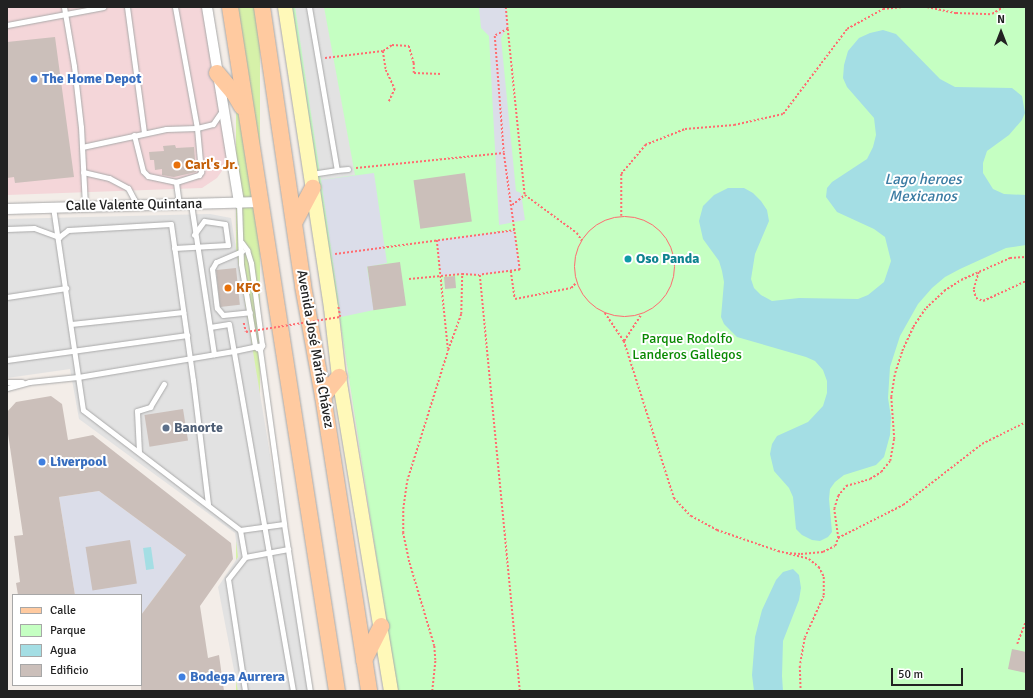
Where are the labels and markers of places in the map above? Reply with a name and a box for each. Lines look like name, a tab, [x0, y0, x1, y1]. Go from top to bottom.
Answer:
place label: The Home Depot	[42, 71, 141, 87]
marker: The Home Depot	[29, 74, 39, 84]
place label: Carl's Jr.	[185, 157, 238, 173]
marker: Carl's Jr.	[172, 160, 182, 170]
place label: Oso Panda	[636, 251, 699, 267]
marker: Oso Panda	[623, 254, 633, 264]
place label: KFC	[236, 280, 261, 296]
marker: KFC	[223, 283, 233, 293]
place label: Banorte	[174, 420, 223, 436]
marker: Banorte	[161, 423, 171, 433]
place label: Liverpool	[50, 454, 107, 470]
marker: Liverpool	[37, 457, 47, 467]
place label: Bodega Aurrera	[190, 669, 285, 685]
marker: Bodega Aurrera	[177, 672, 187, 682]

